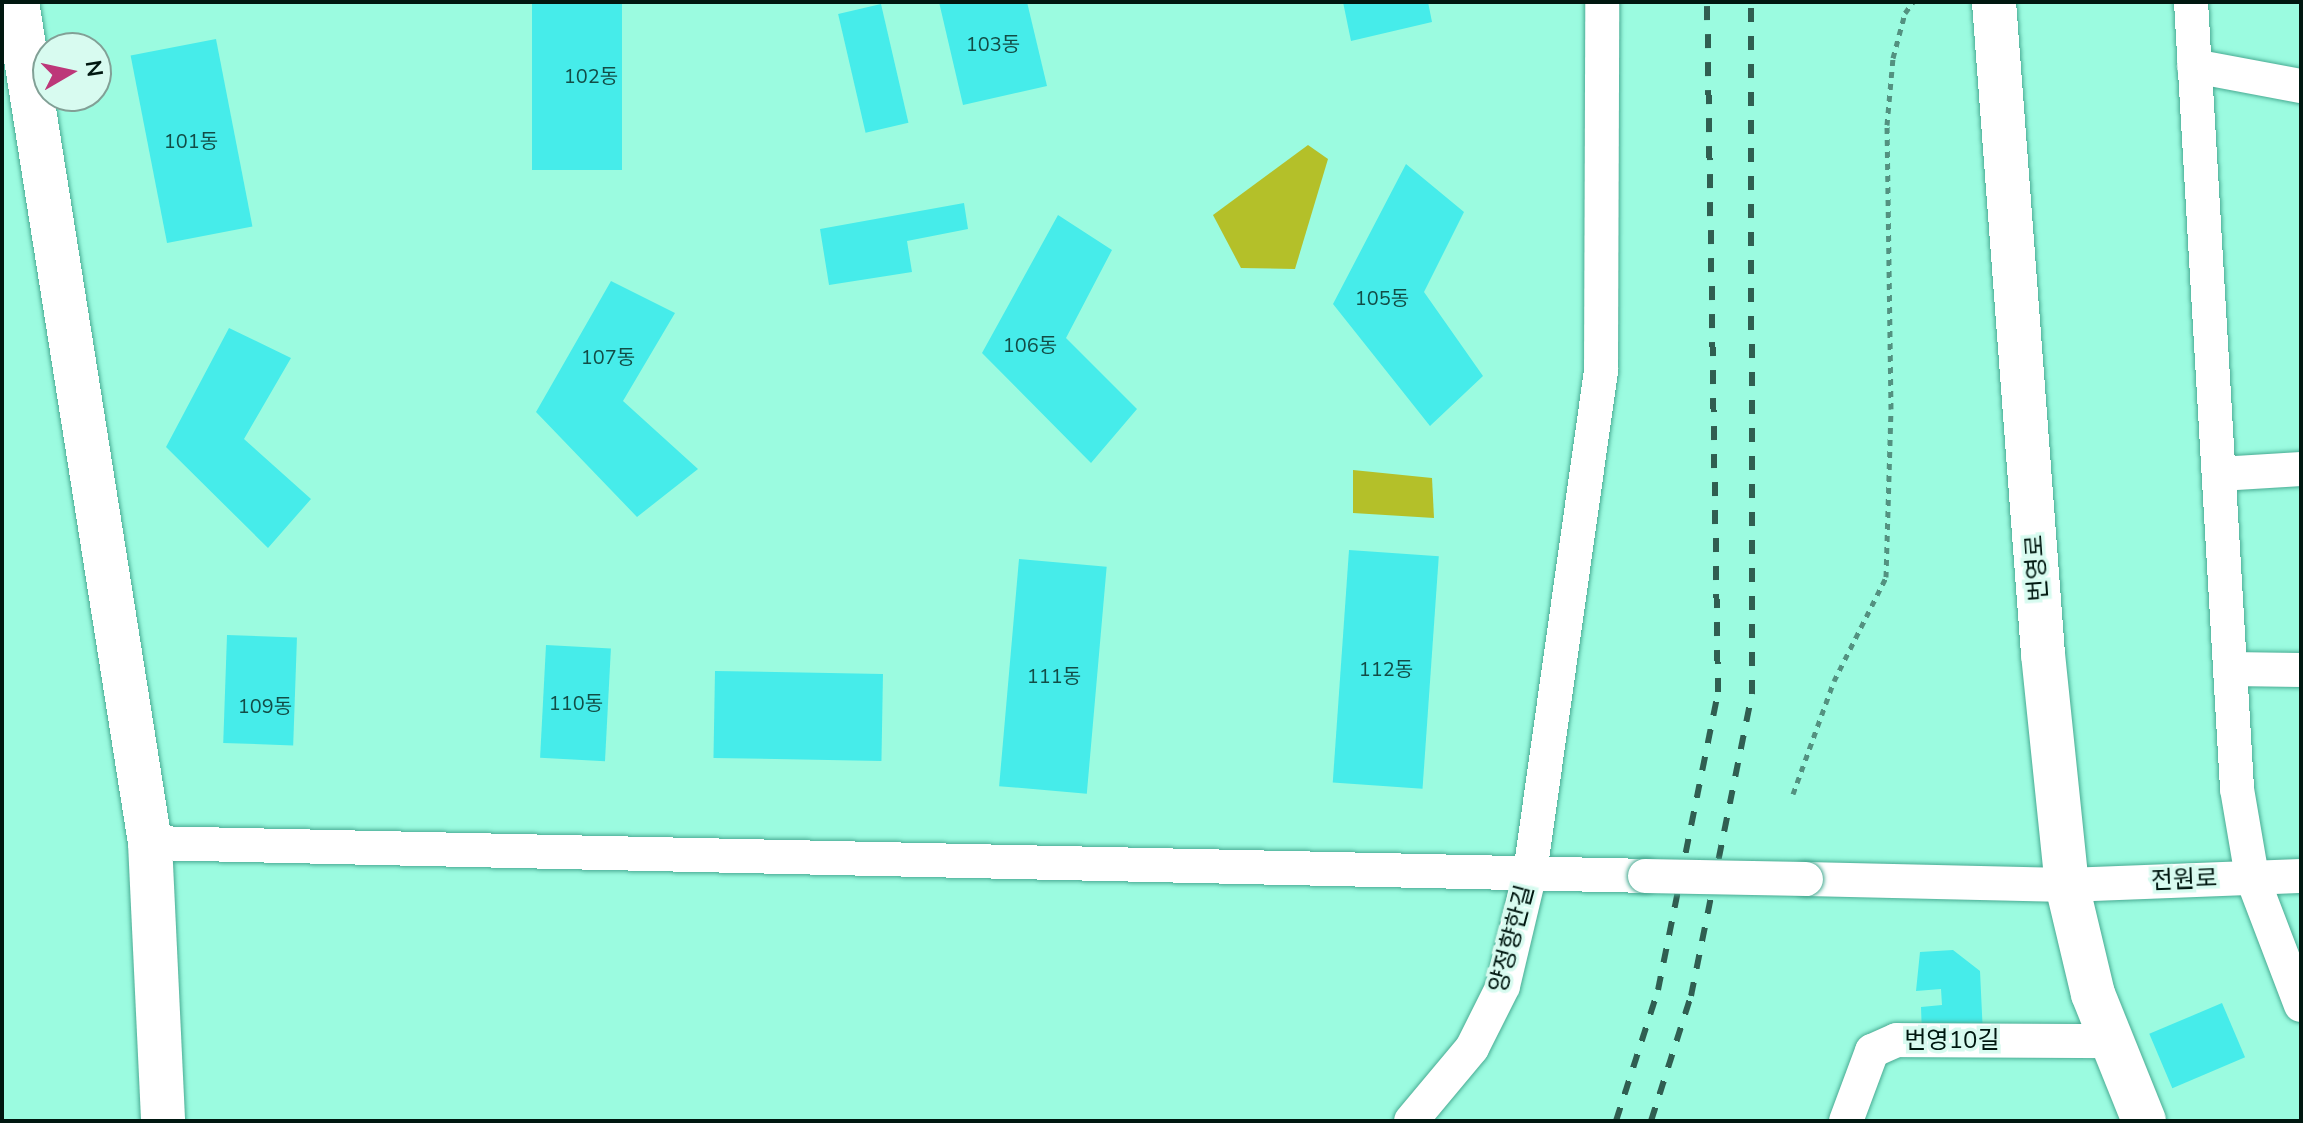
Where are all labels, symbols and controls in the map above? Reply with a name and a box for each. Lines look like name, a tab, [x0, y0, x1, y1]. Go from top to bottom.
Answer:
north arrow	[32, 32, 112, 112]
house number: 103동	[966, 32, 1020, 56]
text: N	[78, 58, 110, 79]
house number: 102동	[564, 64, 618, 88]
house number: 101동	[164, 129, 218, 153]
house number: 105동	[1355, 286, 1409, 310]
house number: 106동	[1003, 333, 1057, 357]
house number: 107동	[581, 345, 635, 369]
street label: 번영로	[2020, 534, 2054, 602]
house number: 112동	[1359, 657, 1413, 681]
house number: 111동	[1027, 664, 1081, 688]
house number: 110동	[549, 691, 603, 715]
house number: 109동	[238, 694, 292, 718]
street label: 전원로	[2150, 864, 2218, 896]
street label: 양정향한길	[1484, 882, 1540, 996]
street label: 번영10길	[1904, 1027, 2000, 1055]

